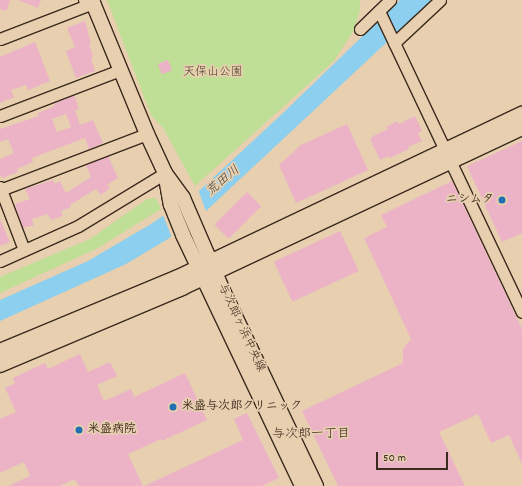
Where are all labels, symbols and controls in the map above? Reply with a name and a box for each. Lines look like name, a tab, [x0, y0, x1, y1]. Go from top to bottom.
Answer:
park label: 天保山公園	[183, 66, 243, 80]
water label: 荒田川	[204, 163, 244, 201]
place label: ニシムタ	[446, 193, 494, 207]
marker: ニシムタ	[497, 195, 507, 205]
street label: 与次郎ヶ浜中央線	[214, 281, 268, 375]
place label: 米盛与次郎クリニック	[182, 400, 302, 414]
marker: 米盛与次郎クリニック	[167, 401, 179, 413]
place label: 米盛病院	[88, 423, 136, 437]
marker: 米盛病院	[73, 424, 85, 436]
district label: 与次郎一丁目	[272, 427, 350, 443]
scale bar	[378, 444, 450, 470]
text: 50 m	[383, 450, 406, 467]

